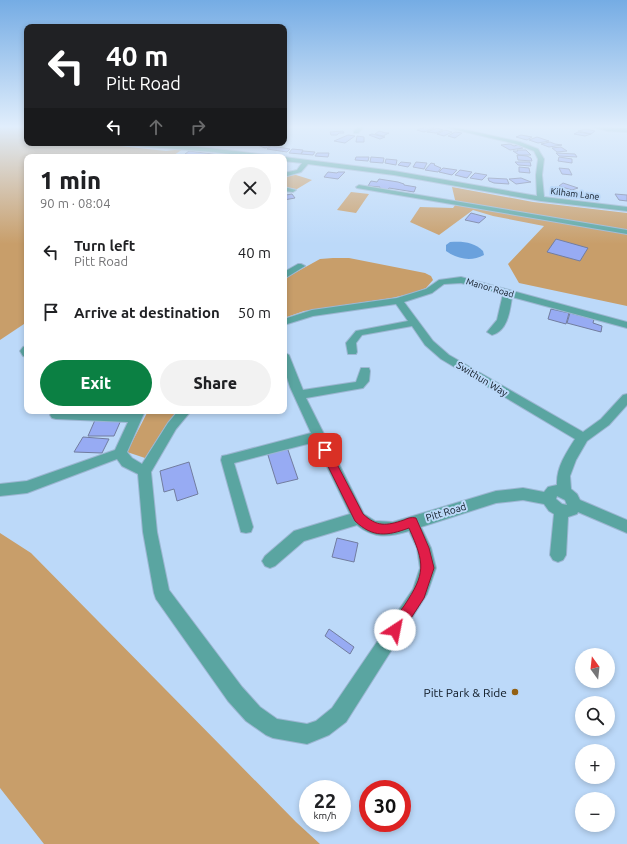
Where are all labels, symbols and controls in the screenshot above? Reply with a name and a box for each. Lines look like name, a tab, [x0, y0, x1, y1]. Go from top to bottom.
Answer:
icon: left	[40, 40, 92, 92]
text: 40 m	[106, 40, 168, 71]
text: Pitt Road	[106, 73, 181, 93]
icon: left	[103, 116, 125, 138]
icon: ahead	[145, 116, 167, 138]
icon: right	[187, 116, 209, 138]
text: 1 min	[40, 167, 101, 194]
button: close	[229, 167, 271, 209]
street label: Kilham Lane	[550, 186, 600, 202]
text: 90 m · 08:04	[40, 196, 111, 210]
text: Turn left	[74, 237, 135, 254]
icon: left	[40, 241, 62, 263]
text: 40 m	[238, 244, 271, 261]
text: Pitt Road	[74, 254, 128, 268]
street label: Manor Road	[465, 276, 515, 300]
icon: arrive	[40, 301, 62, 323]
text: Arrive at destination	[74, 304, 220, 321]
text: 50 m	[238, 304, 271, 321]
street label: Swithun Way	[454, 359, 510, 399]
button: Exit	[40, 360, 152, 406]
button: Share	[160, 360, 271, 406]
pin	[308, 433, 342, 467]
icon: arrive	[314, 439, 336, 461]
street label: Pitt Road	[424, 501, 468, 523]
position arrow	[374, 609, 416, 651]
north arrow	[575, 648, 615, 688]
map controls	[575, 648, 615, 832]
place label: Pitt Park & Ride	[423, 686, 507, 699]
marker: Pitt Park & Ride	[510, 687, 520, 697]
button: search	[575, 696, 615, 736]
button: +	[575, 744, 615, 784]
speed limit sign: 30	[359, 780, 411, 832]
text: 22	[314, 789, 336, 812]
button: −	[575, 792, 615, 832]
text: km/h	[313, 810, 337, 821]

